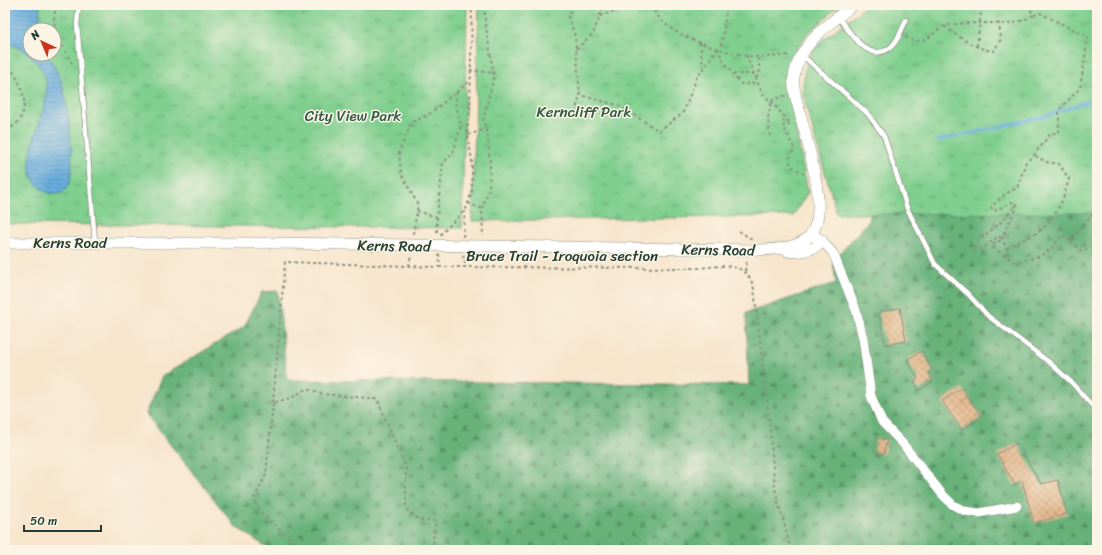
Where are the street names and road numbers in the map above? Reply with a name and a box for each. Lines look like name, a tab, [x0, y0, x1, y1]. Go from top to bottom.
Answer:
street label: Kerns Road	[33, 230, 108, 256]
street label: Kerns Road	[357, 232, 432, 260]
street label: Kerns Road	[681, 236, 756, 264]
street label: Bruce Trail - Iroquoia section	[466, 243, 658, 269]

